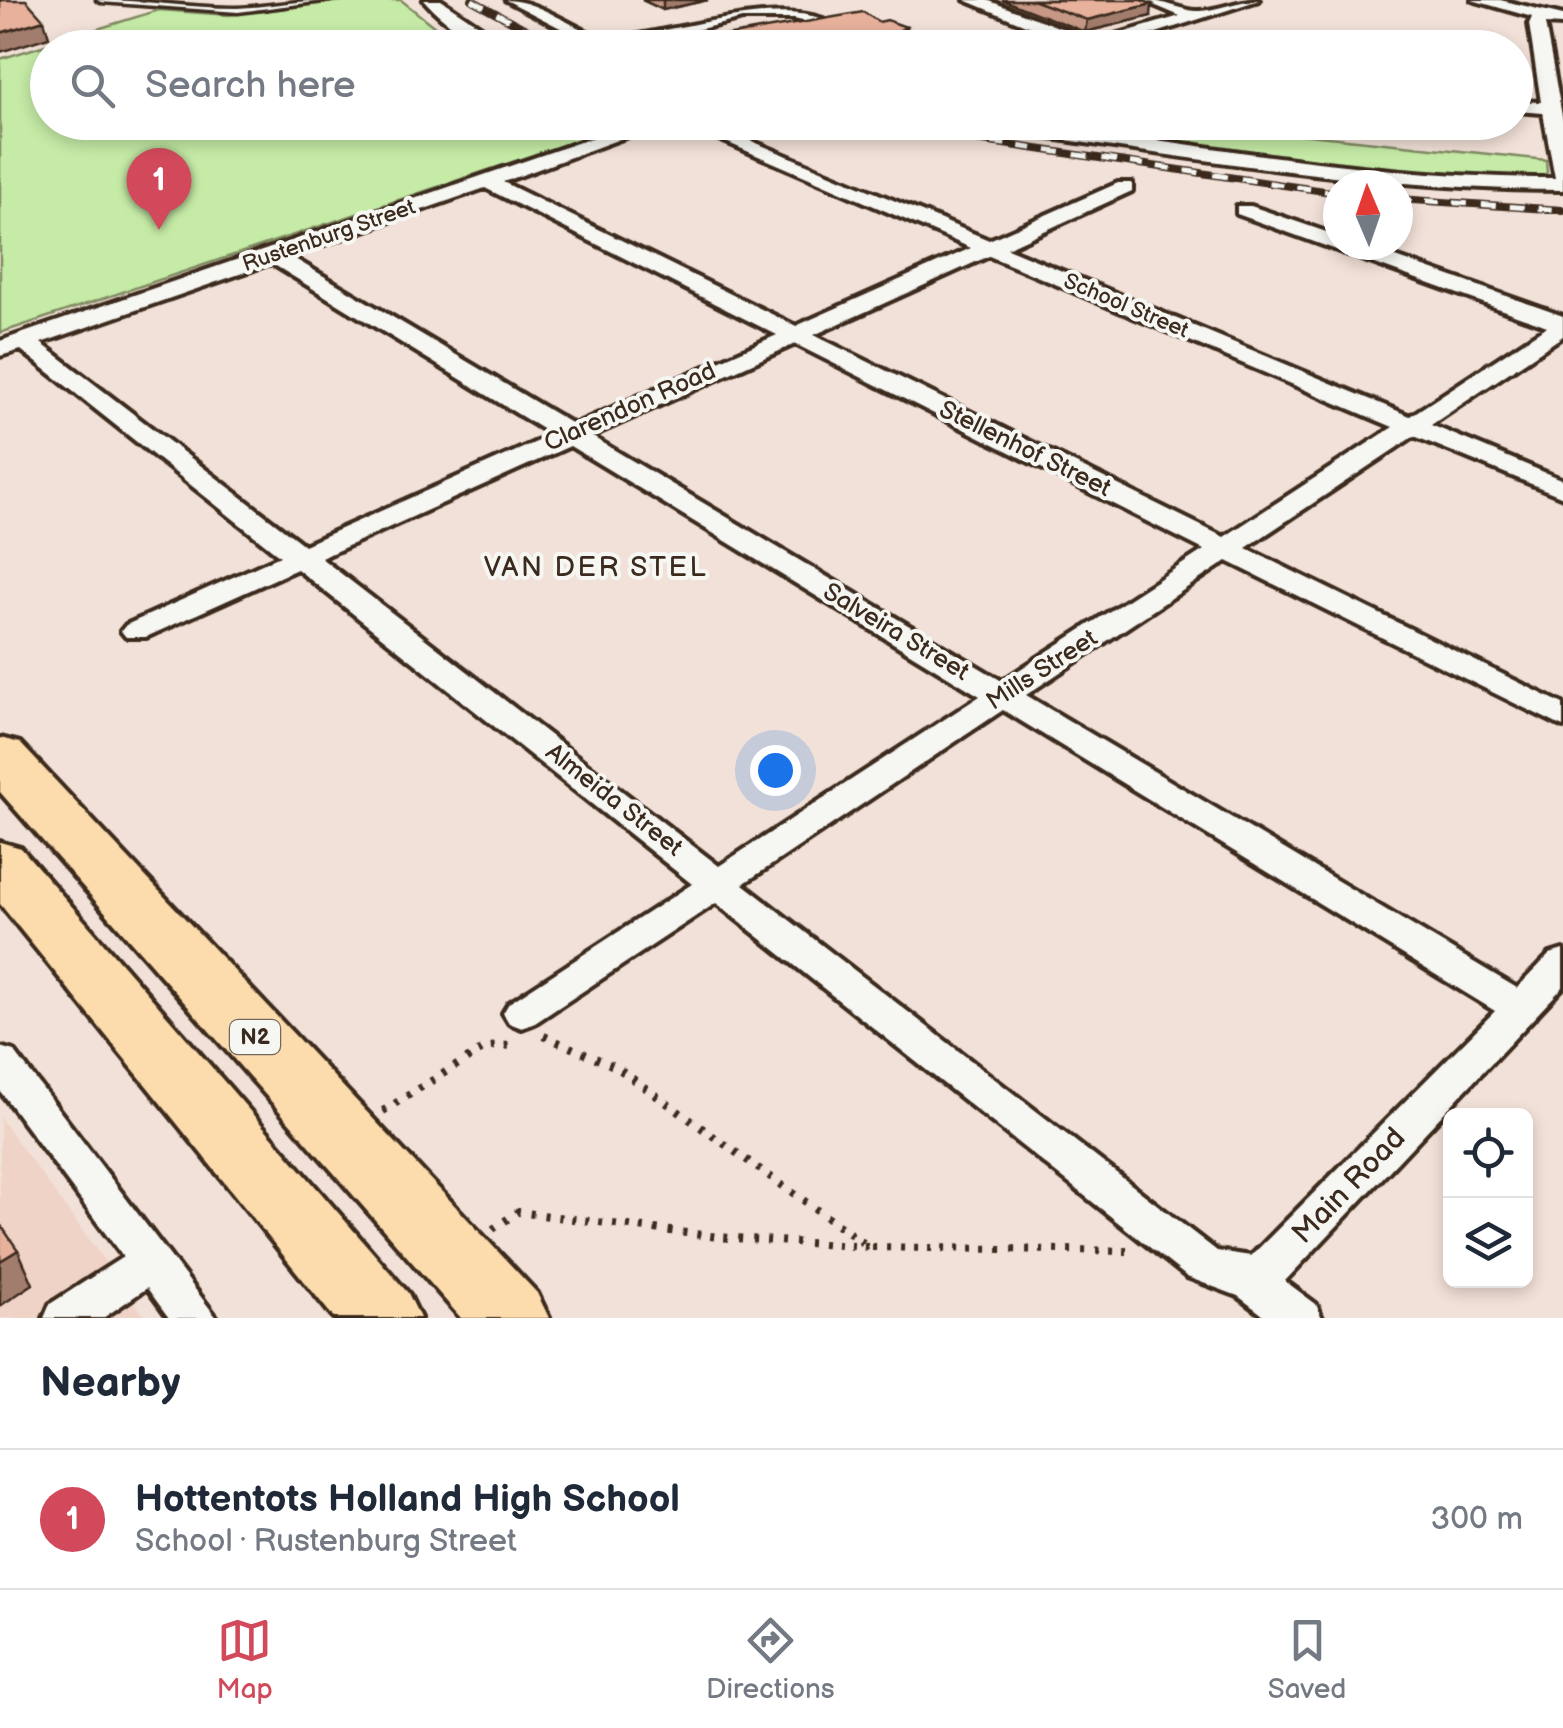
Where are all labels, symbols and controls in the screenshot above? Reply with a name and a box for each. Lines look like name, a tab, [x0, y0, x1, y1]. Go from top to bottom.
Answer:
search box	[30, 30, 1533, 140]
icon: search	[65, 58, 120, 113]
text: Search here	[145, 63, 356, 108]
pin: 1	[126, 148, 192, 230]
north arrow	[1323, 170, 1413, 260]
street label: Rustenburg Street	[239, 194, 419, 278]
street label: School Street	[1060, 268, 1193, 345]
street label: Clarendon Road	[539, 355, 721, 459]
street label: Stellenhof Street	[934, 394, 1116, 504]
district label: VAN DER STEL	[484, 551, 708, 584]
street label: Salveira Street	[817, 576, 975, 688]
street label: Mills Street	[981, 623, 1103, 717]
street label: Almeida Street	[539, 737, 689, 863]
your location	[750, 745, 801, 796]
road number: N2	[230, 1020, 280, 1054]
map controls	[1443, 1108, 1533, 1288]
button: locate	[1443, 1108, 1533, 1198]
street label: Main Road	[1285, 1120, 1413, 1252]
button: layers	[1443, 1198, 1533, 1288]
text: Nearby	[40, 1358, 180, 1409]
text: Hottentots Holland High School	[135, 1477, 680, 1522]
text: 1	[66, 1500, 79, 1539]
text: 300 m	[1431, 1500, 1523, 1539]
text: School · Rustenburg Street	[135, 1522, 517, 1561]
tab: Map	[217, 1613, 273, 1706]
tab: Directions	[706, 1613, 835, 1706]
tab: Saved	[1268, 1613, 1346, 1706]

